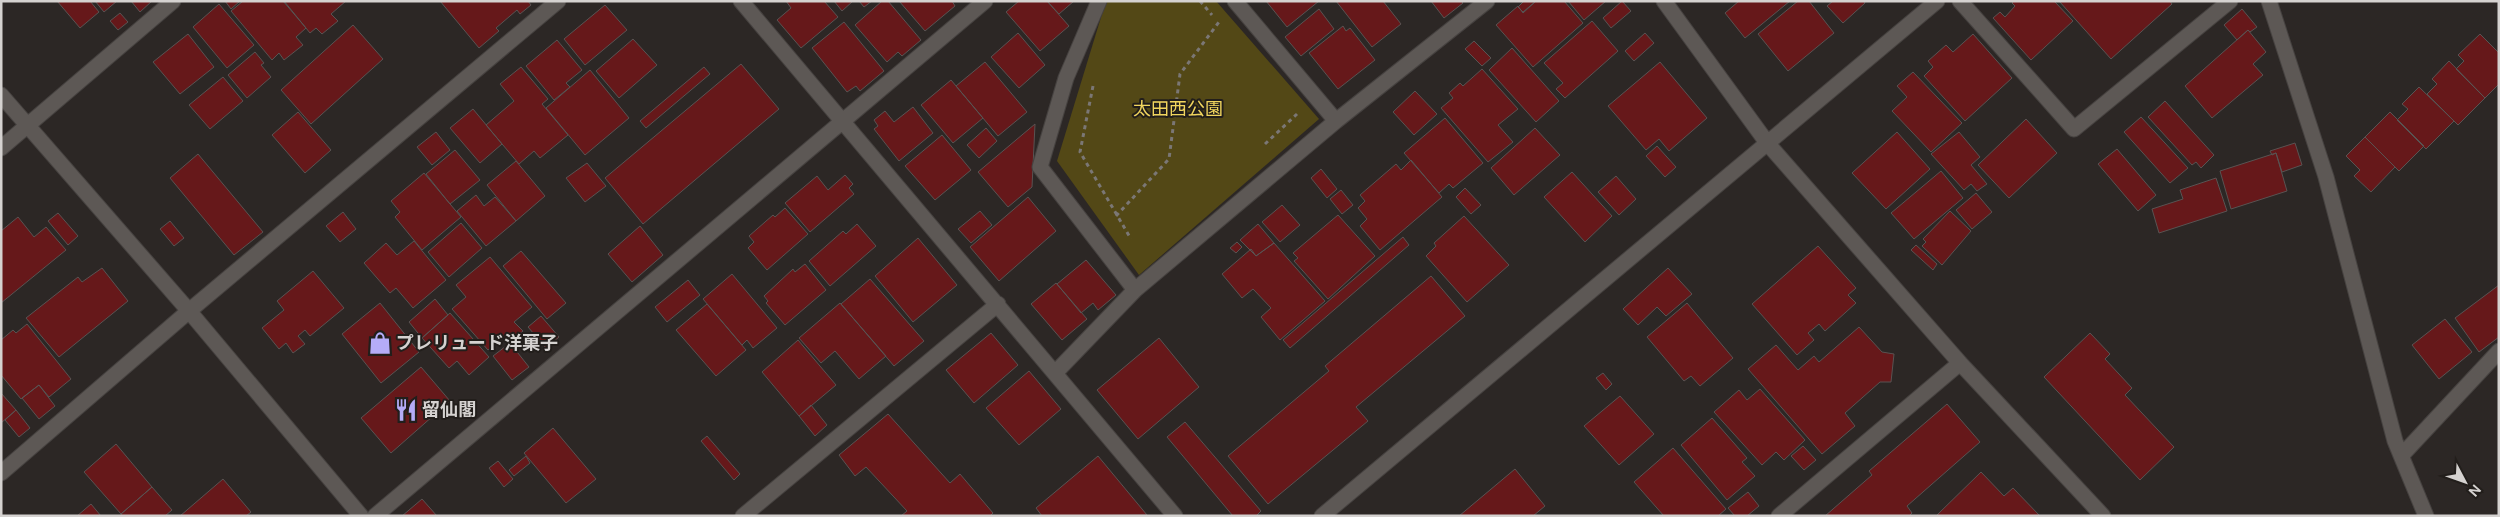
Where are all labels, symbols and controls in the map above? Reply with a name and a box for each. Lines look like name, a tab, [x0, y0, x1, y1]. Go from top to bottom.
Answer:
park label: 太田西公園	[1133, 97, 1223, 121]
shop icon: プレリュード洋菓子	[367, 330, 393, 356]
place label: プレリュード洋菓子	[396, 331, 558, 355]
restaurant icon: 留仙閣	[393, 397, 419, 423]
place label: 留仙閣	[422, 398, 476, 422]
north arrow	[2440, 457, 2490, 507]
text: N	[2465, 481, 2485, 500]

